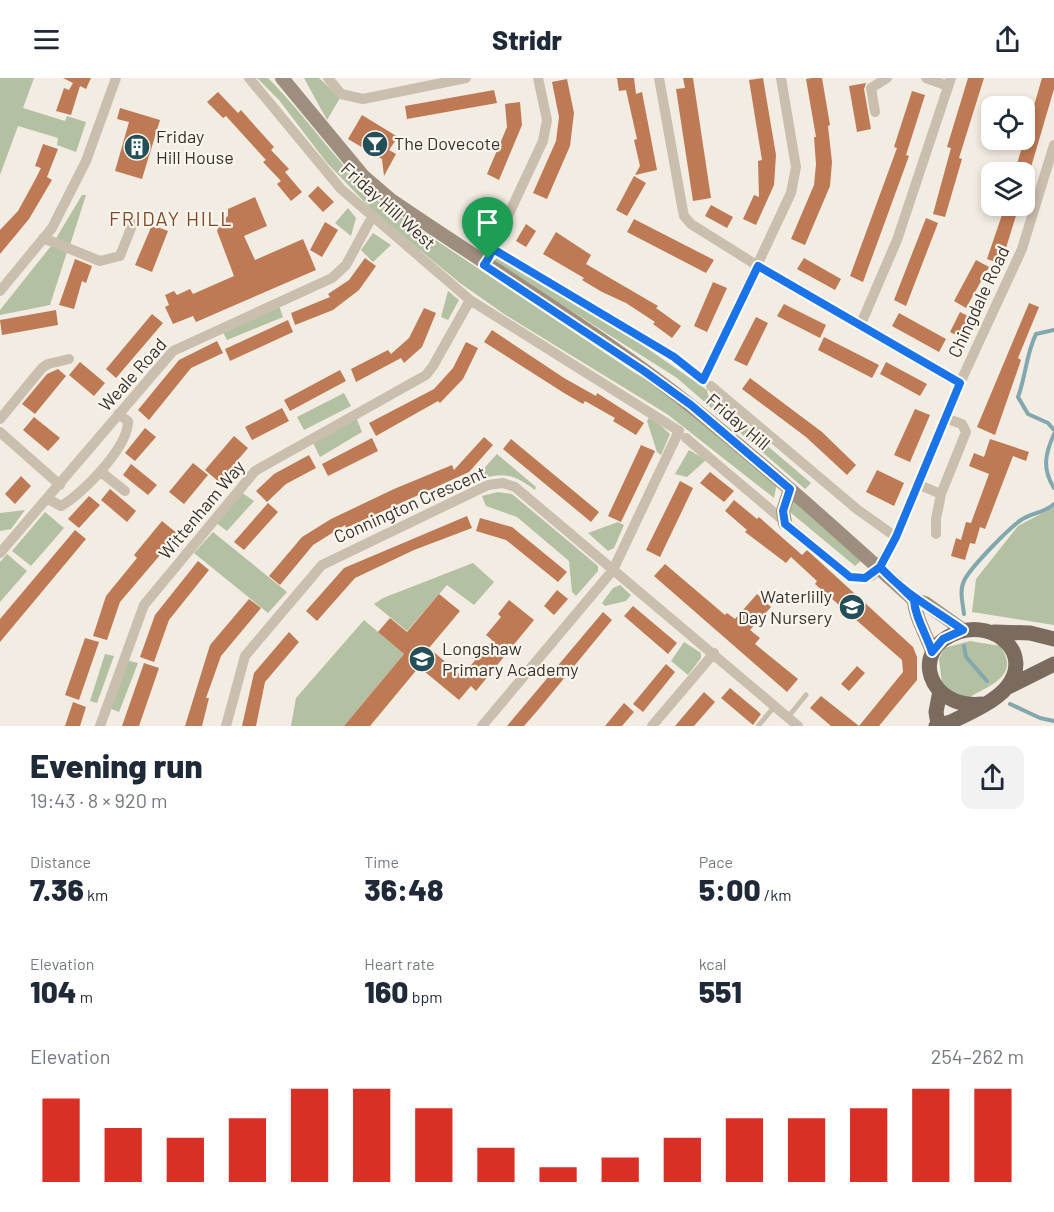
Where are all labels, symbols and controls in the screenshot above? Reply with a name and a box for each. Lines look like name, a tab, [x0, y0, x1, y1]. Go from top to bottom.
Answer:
icon: menu	[30, 23, 63, 56]
text: Stridr	[492, 23, 562, 55]
icon: share	[991, 23, 1024, 56]
map controls	[981, 96, 1035, 216]
button: locate	[981, 96, 1035, 150]
place label: Friday Hill House	[156, 125, 234, 168]
bar icon: The Dovecote	[360, 129, 390, 159]
building icon: Friday Hill House	[122, 132, 152, 162]
place label: The Dovecote	[394, 132, 500, 154]
street label: Friday Hill West	[337, 157, 441, 254]
button: layers	[981, 162, 1035, 216]
pin	[462, 197, 513, 259]
district label: FRIDAY HILL	[109, 206, 233, 230]
icon: arrive	[471, 206, 504, 239]
street label: Chingdale Road	[943, 242, 1014, 361]
street label: Weale Road	[94, 333, 171, 415]
street label: Friday Hill	[702, 388, 775, 454]
street label: Wittenham Way	[154, 455, 249, 563]
street label: Connington Crescent	[330, 461, 489, 548]
place label: Waterlilly Day Nursery	[738, 585, 832, 628]
school or university icon: Waterlilly Day Nursery	[837, 592, 867, 622]
place label: Longshaw Primary Academy	[442, 637, 579, 680]
school or university icon: Longshaw Primary Academy	[407, 644, 437, 674]
text: Evening run	[30, 745, 203, 785]
button: share	[961, 746, 1024, 809]
text: 19:43 · 8 × 920 m	[30, 788, 168, 812]
text: Distance	[30, 852, 91, 871]
text: Time	[364, 852, 399, 871]
text: Pace	[699, 852, 733, 871]
text: 7.36	[30, 871, 84, 907]
text: 36:48	[364, 871, 444, 907]
text: 5:00	[699, 871, 761, 907]
text: km	[84, 885, 108, 904]
text: /km	[761, 885, 791, 904]
text: Elevation	[30, 954, 94, 973]
text: Heart rate	[364, 954, 435, 973]
text: kcal	[699, 954, 727, 973]
text: 104	[30, 973, 77, 1009]
text: 160	[364, 973, 408, 1009]
text: 551	[699, 973, 742, 1009]
text: m	[77, 987, 93, 1006]
text: bpm	[408, 987, 442, 1006]
text: Elevation	[30, 1044, 111, 1068]
text: 254–262 m	[931, 1044, 1024, 1068]

